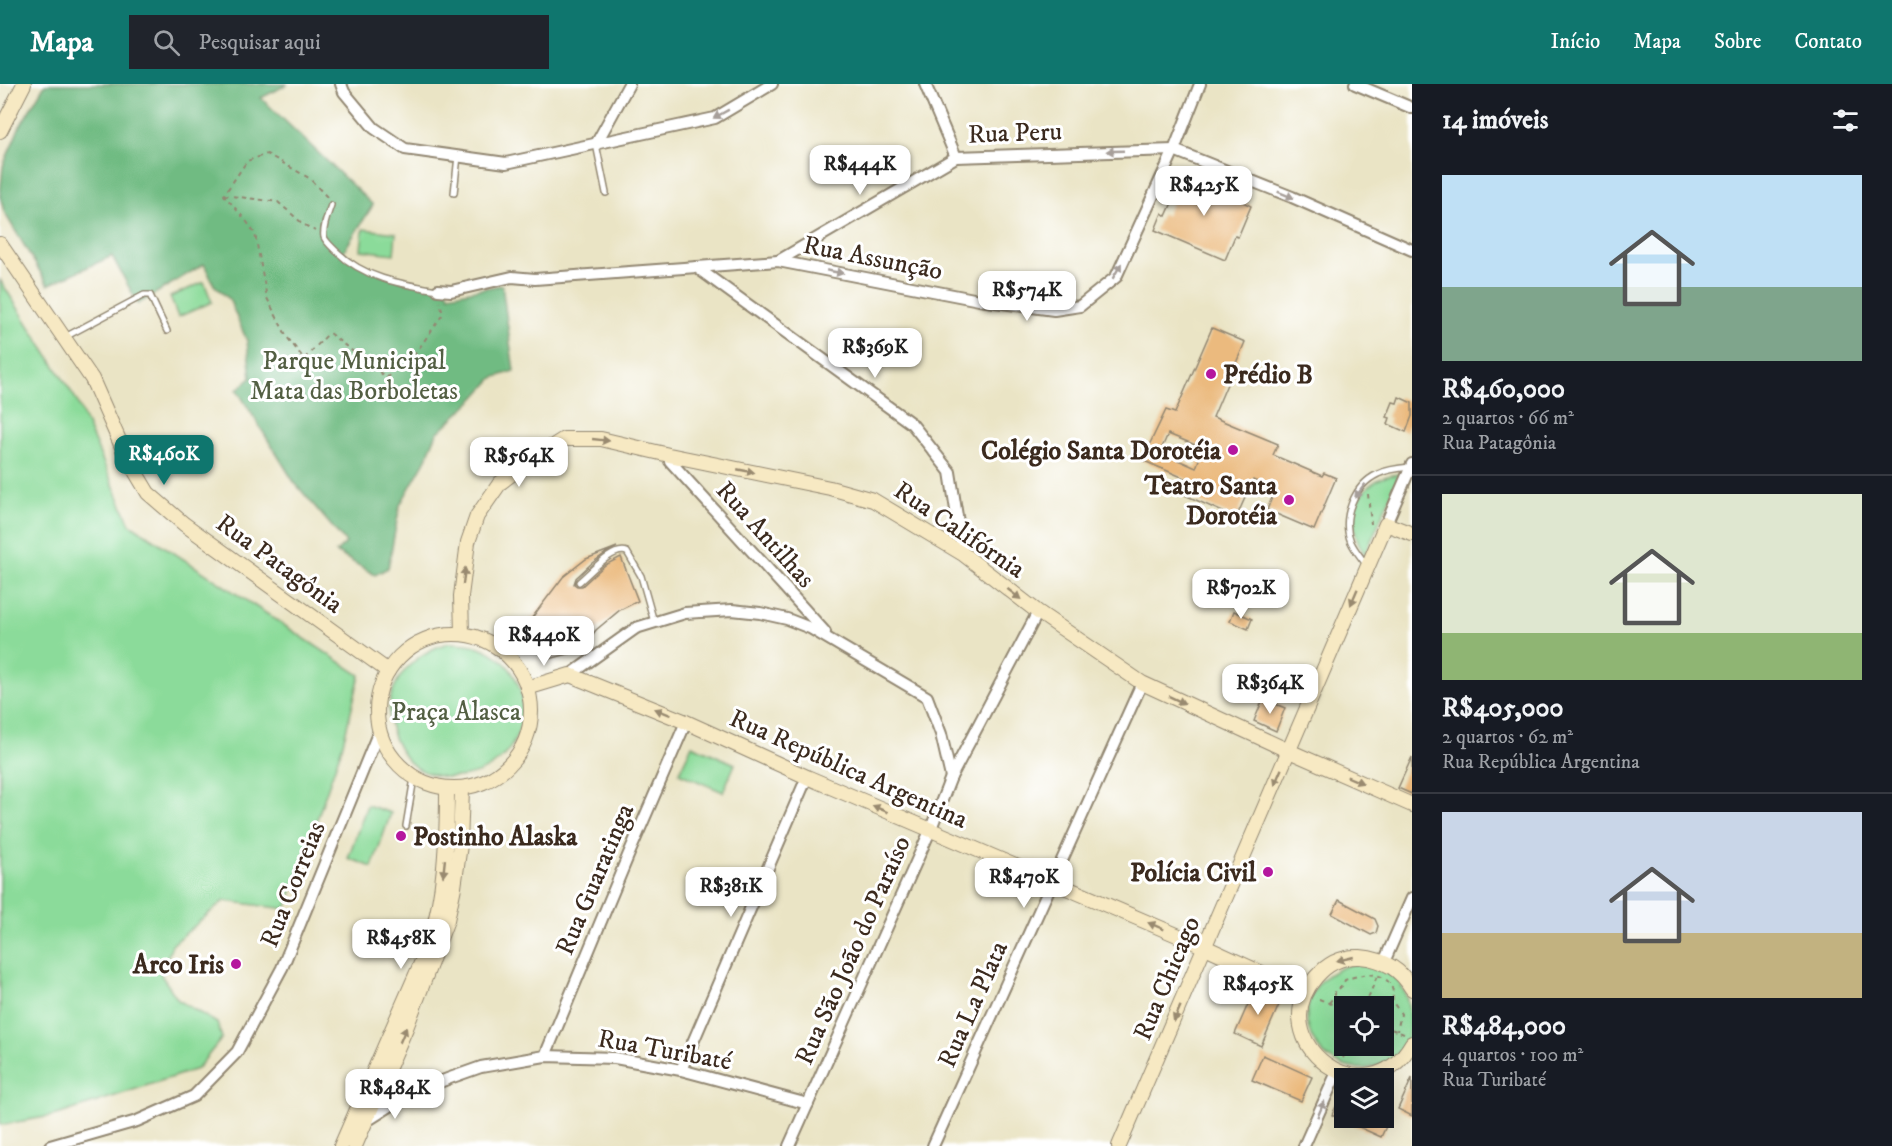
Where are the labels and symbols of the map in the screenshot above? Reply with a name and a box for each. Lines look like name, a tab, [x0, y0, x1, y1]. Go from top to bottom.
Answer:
one-way arrow	[712, 109, 729, 119]
street label: Rua Peru	[967, 115, 1063, 152]
pin: R$444K	[811, 145, 909, 196]
one-way arrow	[1106, 147, 1125, 156]
pin: R$425K	[1155, 166, 1253, 217]
one-way arrow	[1278, 190, 1296, 200]
street label: Rua Assunção	[800, 229, 945, 288]
one-way arrow	[1112, 262, 1122, 279]
one-way arrow	[826, 268, 845, 277]
pin: R$574K	[978, 271, 1076, 322]
pin: R$369K	[826, 328, 924, 379]
park label: Parque Municipal Mata das Borboletas	[250, 345, 458, 408]
place label: Prédio B	[1223, 359, 1313, 392]
marker: Prédio B	[1204, 367, 1218, 381]
pin: R$460K	[115, 435, 213, 486]
one-way arrow	[591, 435, 610, 445]
place label: Colégio Santa Dorotéia	[981, 435, 1222, 468]
pin: R$564K	[470, 437, 568, 488]
marker: Colégio Santa Dorotéia	[1226, 443, 1240, 457]
one-way arrow	[737, 467, 756, 476]
place label: Teatro Santa Dorotéia	[1143, 470, 1278, 533]
street label: Rua Califórnia	[887, 474, 1031, 586]
street label: Rua Antilhas	[708, 475, 822, 595]
one-way arrow	[1354, 482, 1366, 498]
marker: Teatro Santa Dorotéia	[1282, 493, 1296, 507]
street label: Rua Patagônia	[209, 507, 349, 621]
one-way arrow	[459, 566, 469, 585]
pin: R$702K	[1192, 569, 1290, 620]
one-way arrow	[1007, 587, 1022, 599]
one-way arrow	[1349, 589, 1359, 607]
pin: R$440K	[495, 616, 593, 667]
pin: R$364K	[1221, 664, 1319, 715]
one-way arrow	[1169, 695, 1187, 705]
park label: Praça Alasca	[391, 696, 521, 729]
street label: Rua República Argentina	[724, 702, 973, 837]
one-way arrow	[654, 707, 672, 716]
one-way arrow	[1273, 768, 1283, 786]
one-way arrow	[1346, 776, 1364, 785]
street label: Rua Guaratinga	[549, 799, 642, 960]
one-way arrow	[870, 804, 888, 814]
street label: Rua Correias	[253, 817, 334, 952]
place label: Postinho Alaska	[413, 821, 578, 854]
marker: Postinho Alaska	[394, 829, 408, 843]
street label: Rua São João do Paraíso	[788, 831, 919, 1070]
place label: Polícia Civil	[1130, 857, 1257, 890]
pin: R$470K	[975, 858, 1073, 909]
one-way arrow	[439, 859, 449, 878]
marker: Polícia Civil	[1261, 865, 1275, 879]
pin: R$381K	[682, 867, 780, 918]
street label: Rua Chicago	[1126, 912, 1208, 1046]
pin: R$458K	[352, 919, 450, 970]
one-way arrow	[1147, 920, 1165, 930]
street label: Rua La Plata	[931, 936, 1016, 1073]
place label: Arco Iris	[132, 949, 224, 982]
one-way arrow	[1335, 955, 1354, 964]
marker: Arco Iris	[229, 957, 243, 971]
pin: R$405K	[1209, 965, 1307, 1016]
one-way arrow	[1172, 1005, 1181, 1023]
street label: Rua Turibaté	[595, 1022, 735, 1079]
one-way arrow	[398, 1025, 408, 1043]
pin: R$484K	[346, 1069, 444, 1120]
one-way arrow	[1316, 1100, 1325, 1117]

